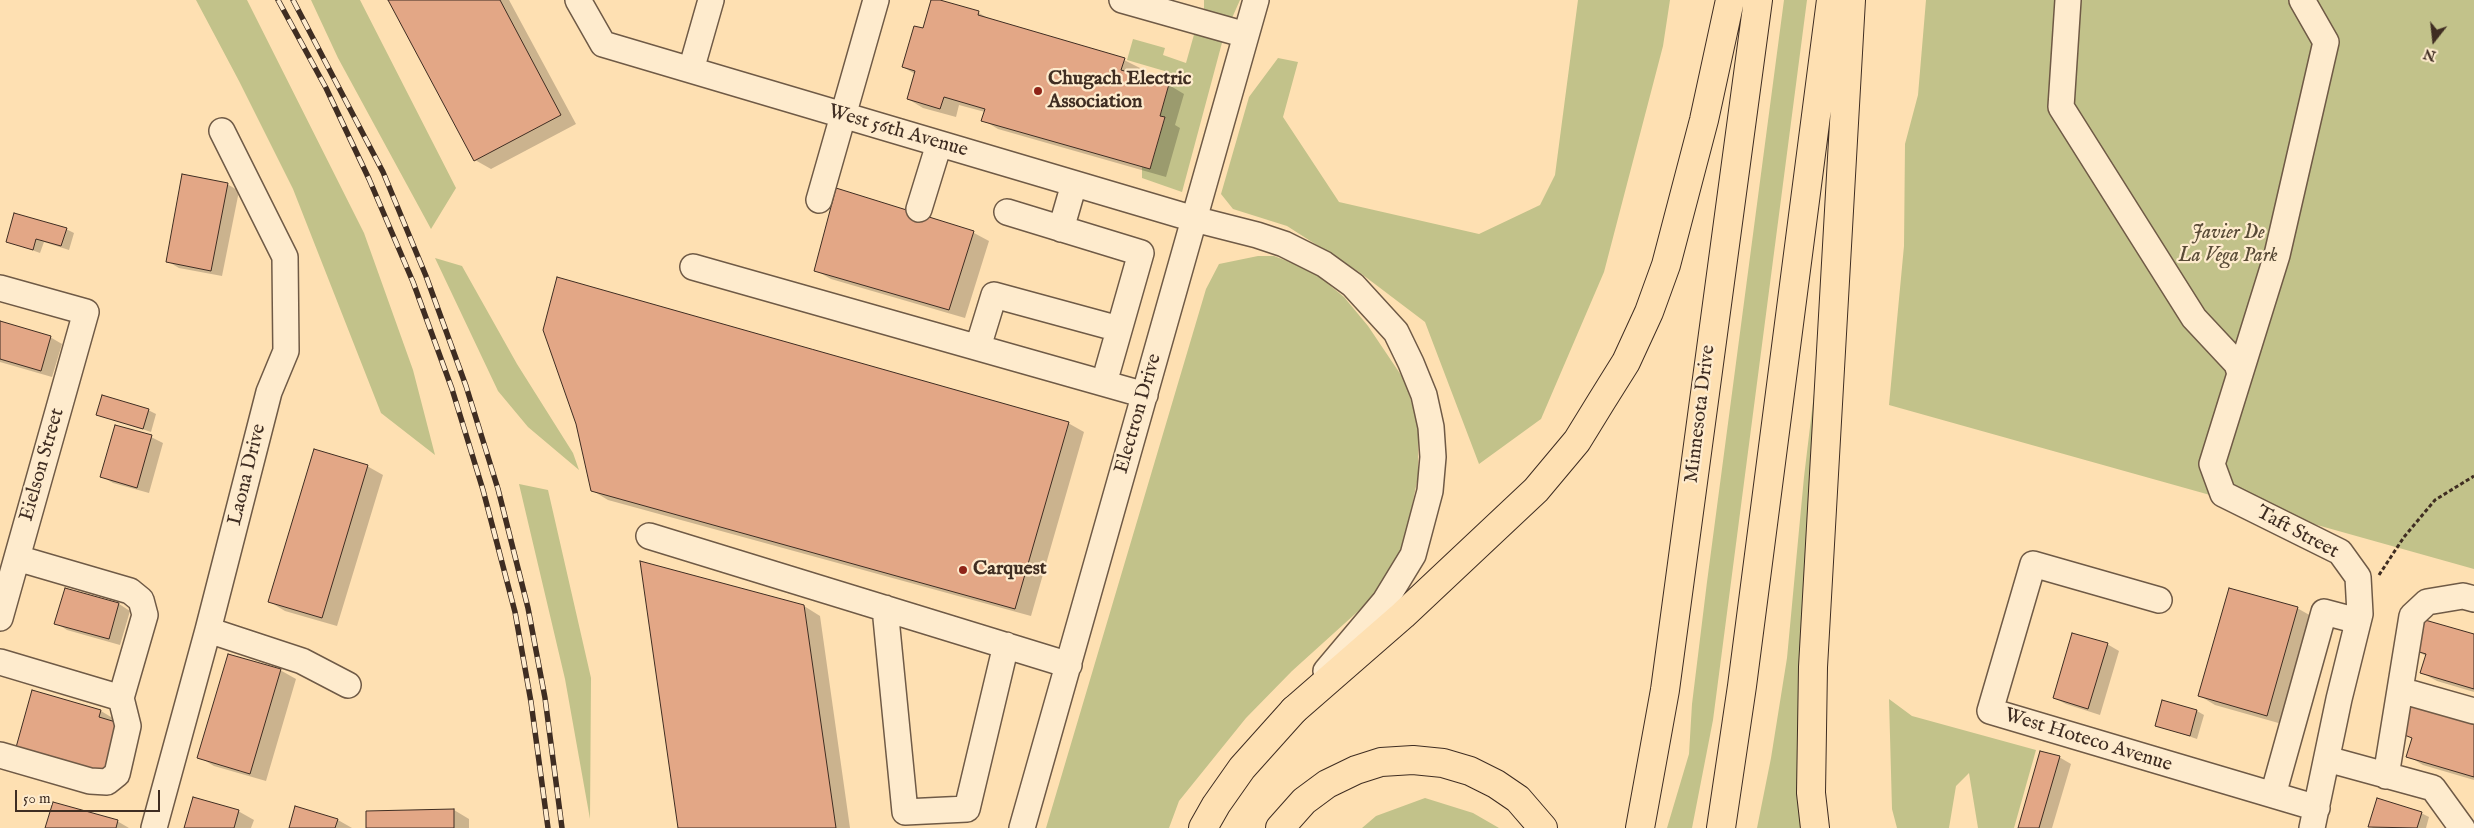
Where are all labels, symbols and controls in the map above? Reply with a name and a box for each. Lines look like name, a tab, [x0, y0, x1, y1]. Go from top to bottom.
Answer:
north arrow	[2409, 15, 2459, 65]
text: N	[2422, 44, 2438, 65]
place label: Chugach Electric Association	[1048, 68, 1191, 115]
marker: Chugach Electric Association	[1032, 85, 1044, 97]
street label: West 56th Avenue	[825, 101, 971, 163]
park label: Javier De La Vega Park	[2179, 222, 2277, 269]
street label: Minnesota Drive	[1681, 344, 1721, 484]
street label: Electron Drive	[1110, 351, 1168, 477]
street label: Eielson Street	[15, 406, 71, 524]
street label: Laona Drive	[224, 422, 272, 528]
street label: Taft Street	[2252, 501, 2342, 565]
place label: Carquest	[973, 558, 1047, 582]
marker: Carquest	[957, 564, 969, 576]
street label: West Hoteco Avenue	[2001, 704, 2175, 778]
scale bar	[18, 780, 162, 812]
text: 50 m	[23, 789, 51, 808]

